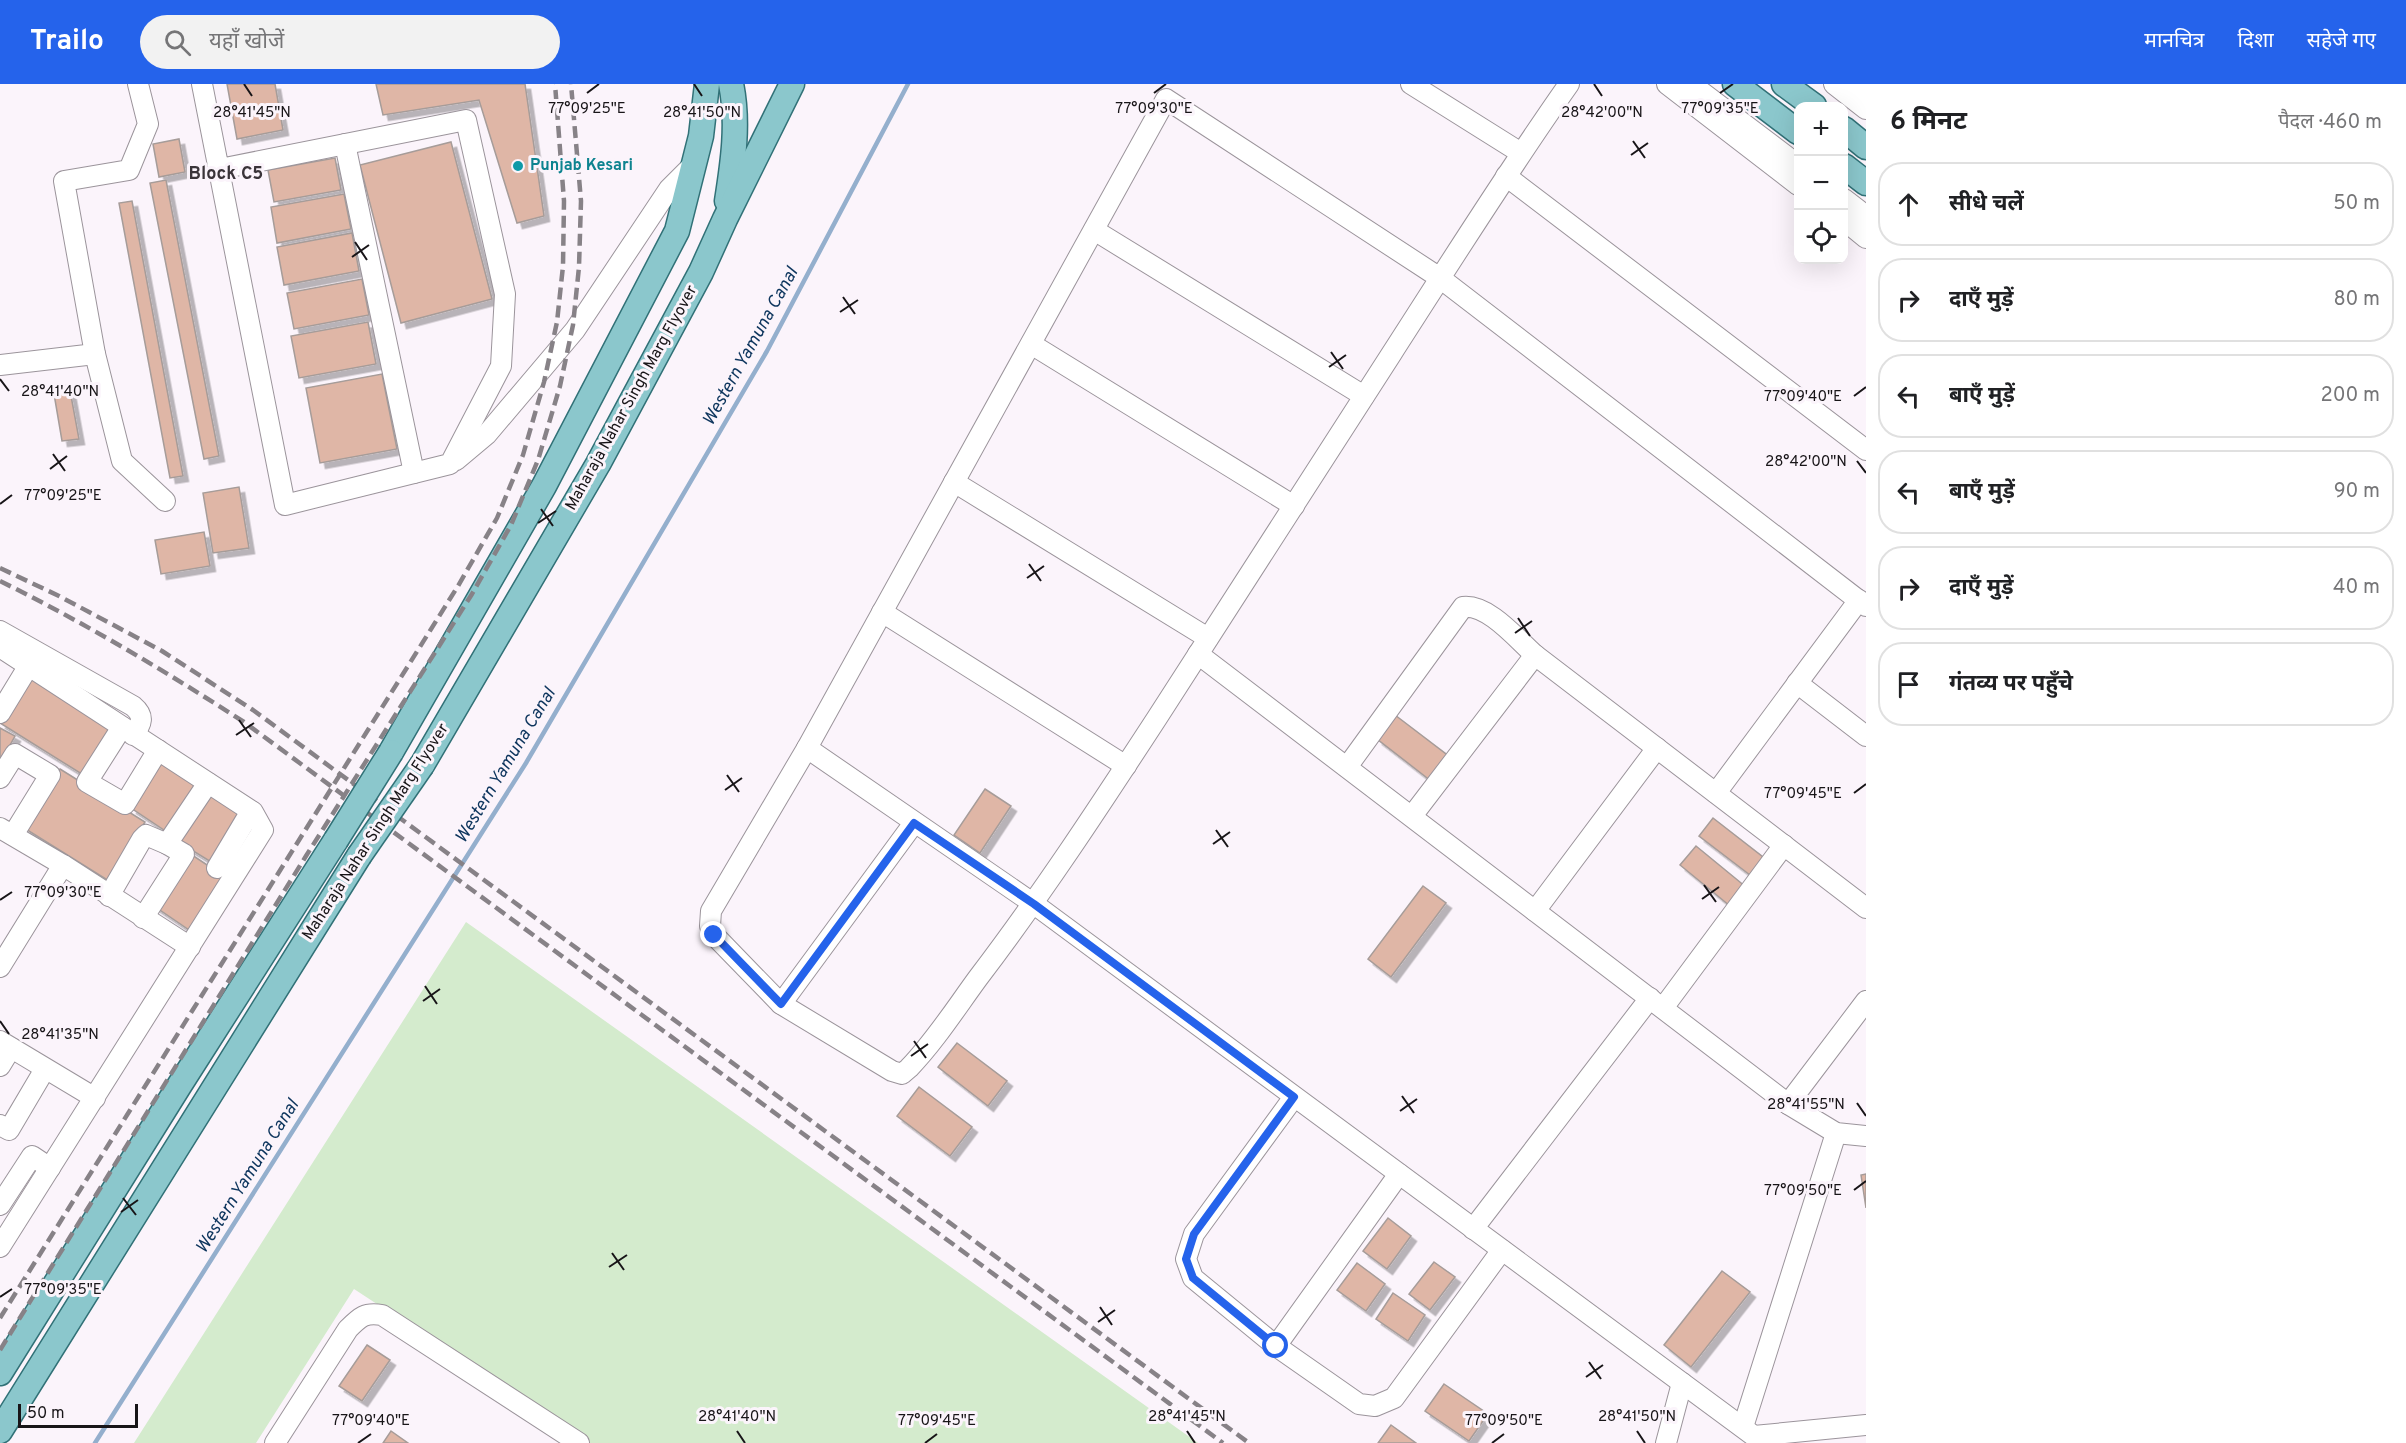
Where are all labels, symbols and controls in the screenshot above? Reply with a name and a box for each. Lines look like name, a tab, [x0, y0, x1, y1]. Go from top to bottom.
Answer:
search box	[140, 15, 560, 69]
text: Trailo	[30, 24, 104, 60]
icon: search	[161, 26, 194, 59]
text: मानचित्र	[2144, 28, 2204, 55]
text: दिशा	[2237, 28, 2274, 55]
text: सहेजे गए	[2307, 28, 2376, 55]
text: यहाँ खोजें	[209, 29, 284, 56]
text: 77°09'25"E	[548, 100, 626, 119]
text: 77°09'30"E	[1115, 100, 1193, 119]
text: 77°09'35"E	[1681, 100, 1759, 119]
map controls	[1794, 102, 1848, 264]
button: +	[1794, 102, 1848, 156]
text: 28°41'45"N	[213, 104, 291, 123]
text: 28°41'50"N	[663, 104, 741, 123]
text: 28°42'00"N	[1561, 104, 1643, 123]
text: 6 मिनट	[1890, 106, 1967, 139]
text: पैदल · 460 m	[2278, 110, 2382, 136]
place label: Punjab Kesari	[530, 156, 633, 176]
button: −	[1794, 156, 1848, 210]
marker: Punjab Kesari	[511, 159, 525, 173]
district label: Block C5	[189, 163, 263, 186]
icon: ahead	[1892, 188, 1925, 221]
text: सीधे चलें	[1949, 191, 2024, 218]
text: 50 m	[2333, 191, 2380, 217]
button: locate	[1794, 210, 1848, 264]
water label: Western Yamuna Canal	[698, 263, 805, 430]
street label: Maharaja Nahar Singh Marg Flyover	[562, 282, 702, 514]
icon: right	[1892, 284, 1925, 317]
text: दाएँ मुड़ें	[1949, 287, 2014, 314]
text: 80 m	[2334, 287, 2380, 313]
icon: left	[1892, 380, 1925, 413]
text: 28°41'40"N	[21, 383, 99, 402]
text: बाएँ मुड़ें	[1949, 383, 2015, 410]
text: 200 m	[2321, 383, 2380, 409]
text: 77°09'40"E	[1764, 388, 1842, 407]
text: 28°42'00"N	[1765, 453, 1847, 472]
icon: left	[1892, 476, 1925, 509]
text: बाएँ मुड़ें	[1949, 479, 2015, 506]
text: 90 m	[2334, 479, 2380, 505]
text: 77°09'25"E	[24, 487, 102, 506]
icon: right	[1892, 572, 1925, 605]
text: दाएँ मुड़ें	[1949, 575, 2014, 602]
text: 40 m	[2333, 575, 2380, 601]
icon: arrive	[1892, 668, 1925, 701]
text: गंतव्य पर पहुँचे	[1949, 671, 2073, 698]
water label: Western Yamuna Canal	[450, 683, 562, 848]
street label: Maharaja Nahar Singh Marg Flyover	[298, 720, 454, 944]
text: 77°09'45"E	[1764, 785, 1842, 804]
text: 77°09'30"E	[24, 884, 102, 903]
route end	[700, 921, 726, 947]
text: 28°41'35"N	[21, 1026, 99, 1045]
water label: Western Yamuna Canal	[191, 1094, 306, 1258]
text: 28°41'55"N	[1767, 1096, 1845, 1115]
text: 77°09'50"E	[1764, 1182, 1842, 1201]
text: 77°09'35"E	[24, 1281, 102, 1300]
route start	[1262, 1332, 1288, 1358]
scale bar	[18, 1401, 138, 1428]
text: 50 m	[27, 1404, 65, 1424]
text: 28°41'40"N	[698, 1408, 776, 1427]
text: 28°41'45"N	[1148, 1408, 1226, 1427]
text: 28°41'50"N	[1598, 1408, 1676, 1427]
text: 77°09'40"E	[332, 1412, 410, 1431]
text: 77°09'45"E	[898, 1412, 976, 1431]
text: 77°09'50"E	[1465, 1412, 1543, 1431]

